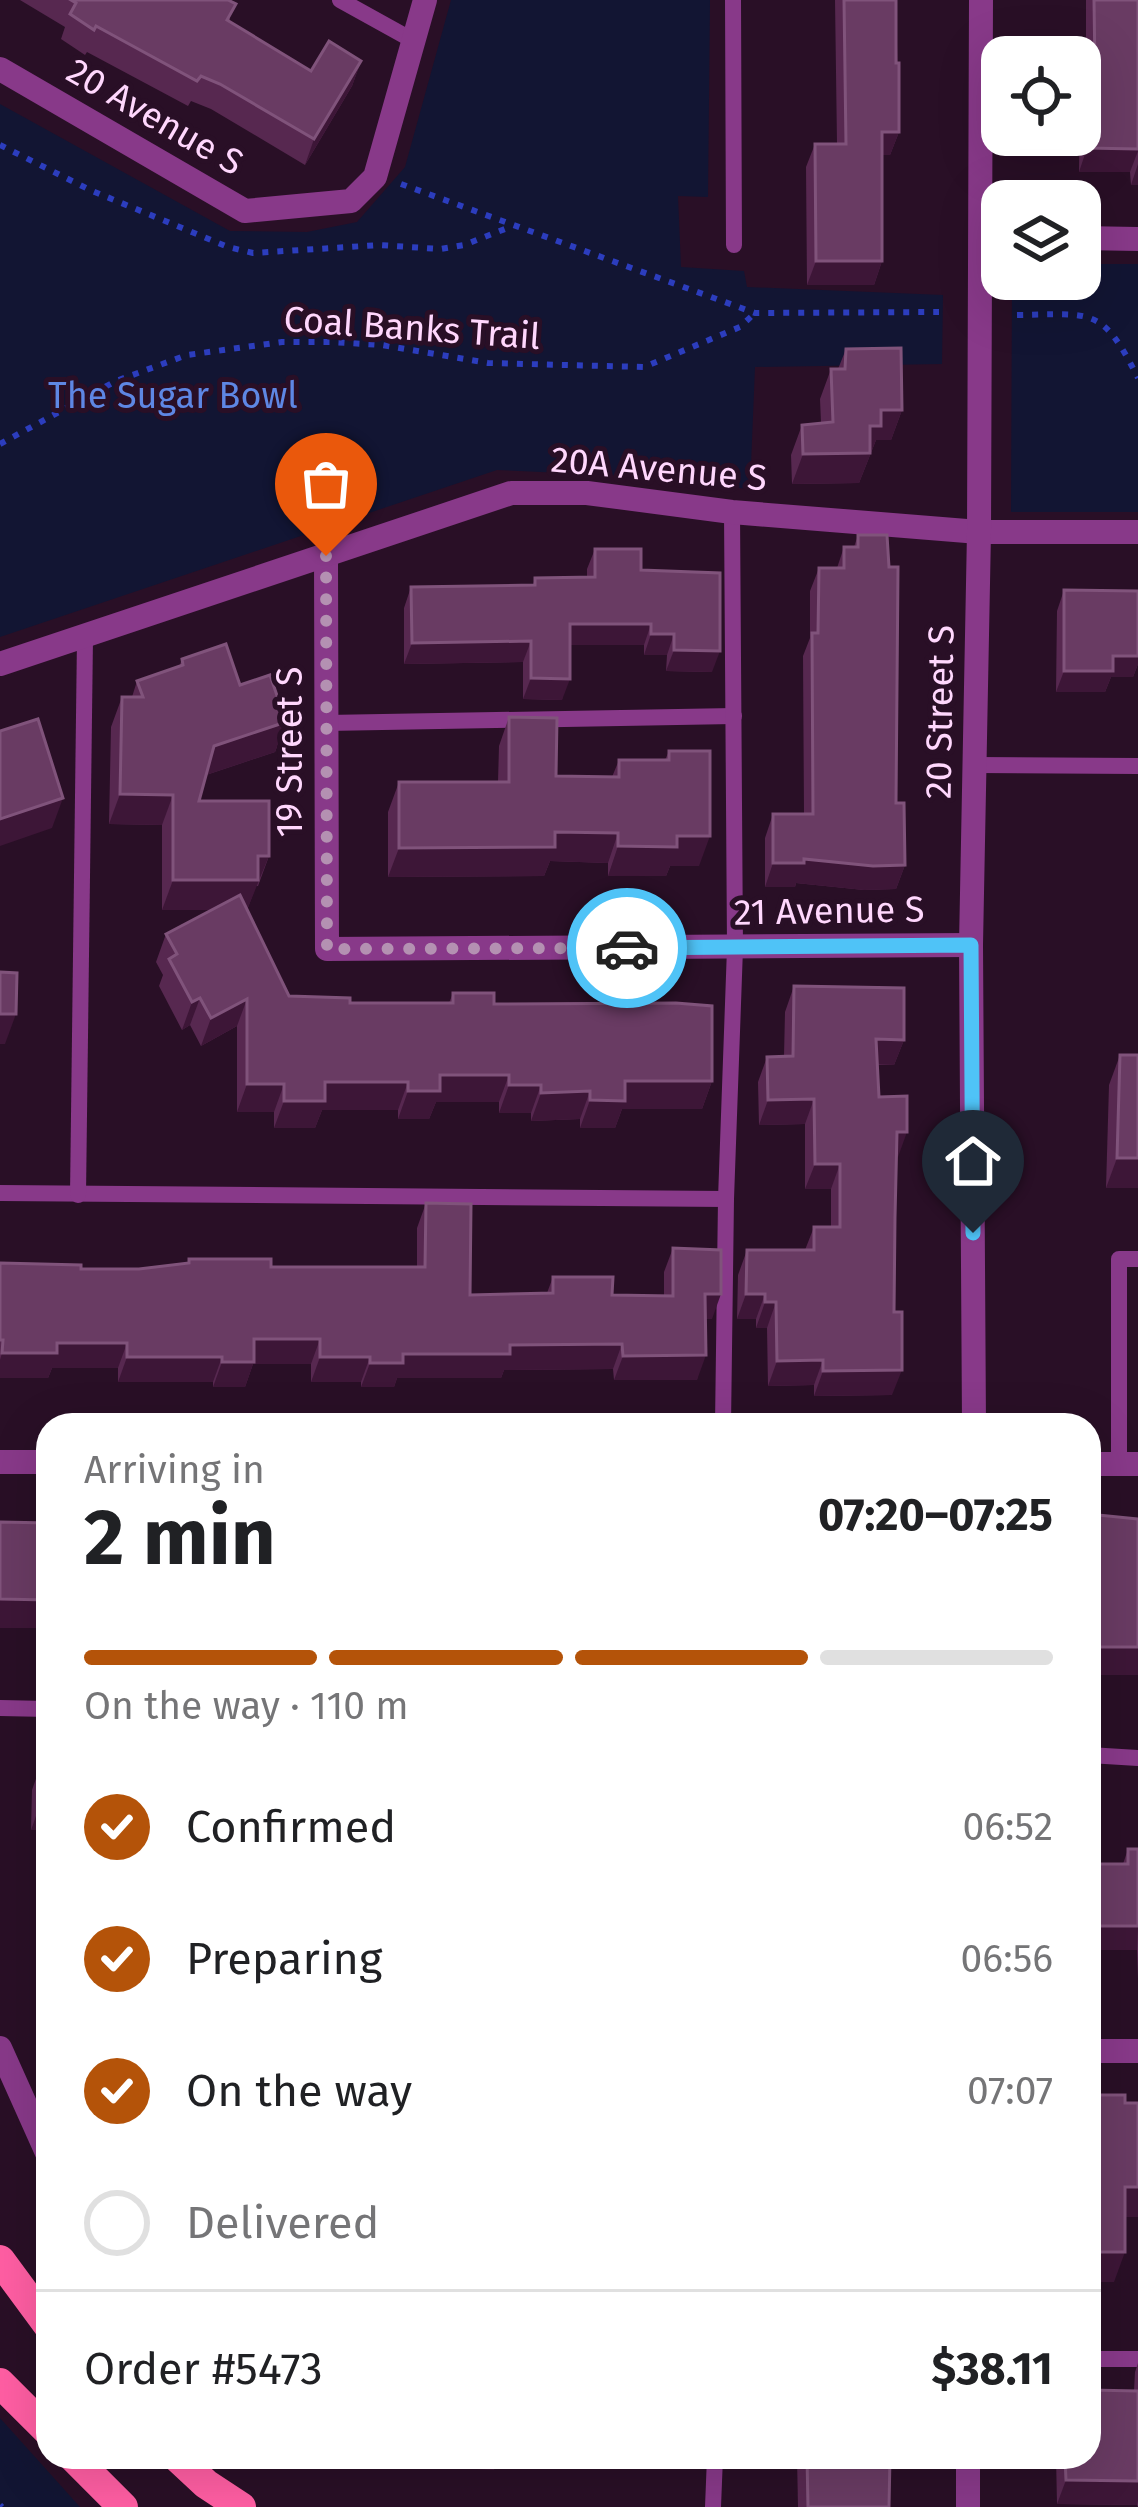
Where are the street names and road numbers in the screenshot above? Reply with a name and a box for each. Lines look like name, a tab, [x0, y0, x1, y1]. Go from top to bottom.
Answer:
street label: 20 Avenue S	[59, 49, 251, 185]
street label: Coal Banks Trail	[282, 297, 542, 359]
street label: 20A Avenue S	[549, 438, 769, 500]
street label: 20 Street S	[916, 624, 964, 800]
street label: 19 Street S	[268, 667, 312, 837]
street label: 21 Avenue S	[733, 887, 925, 935]

